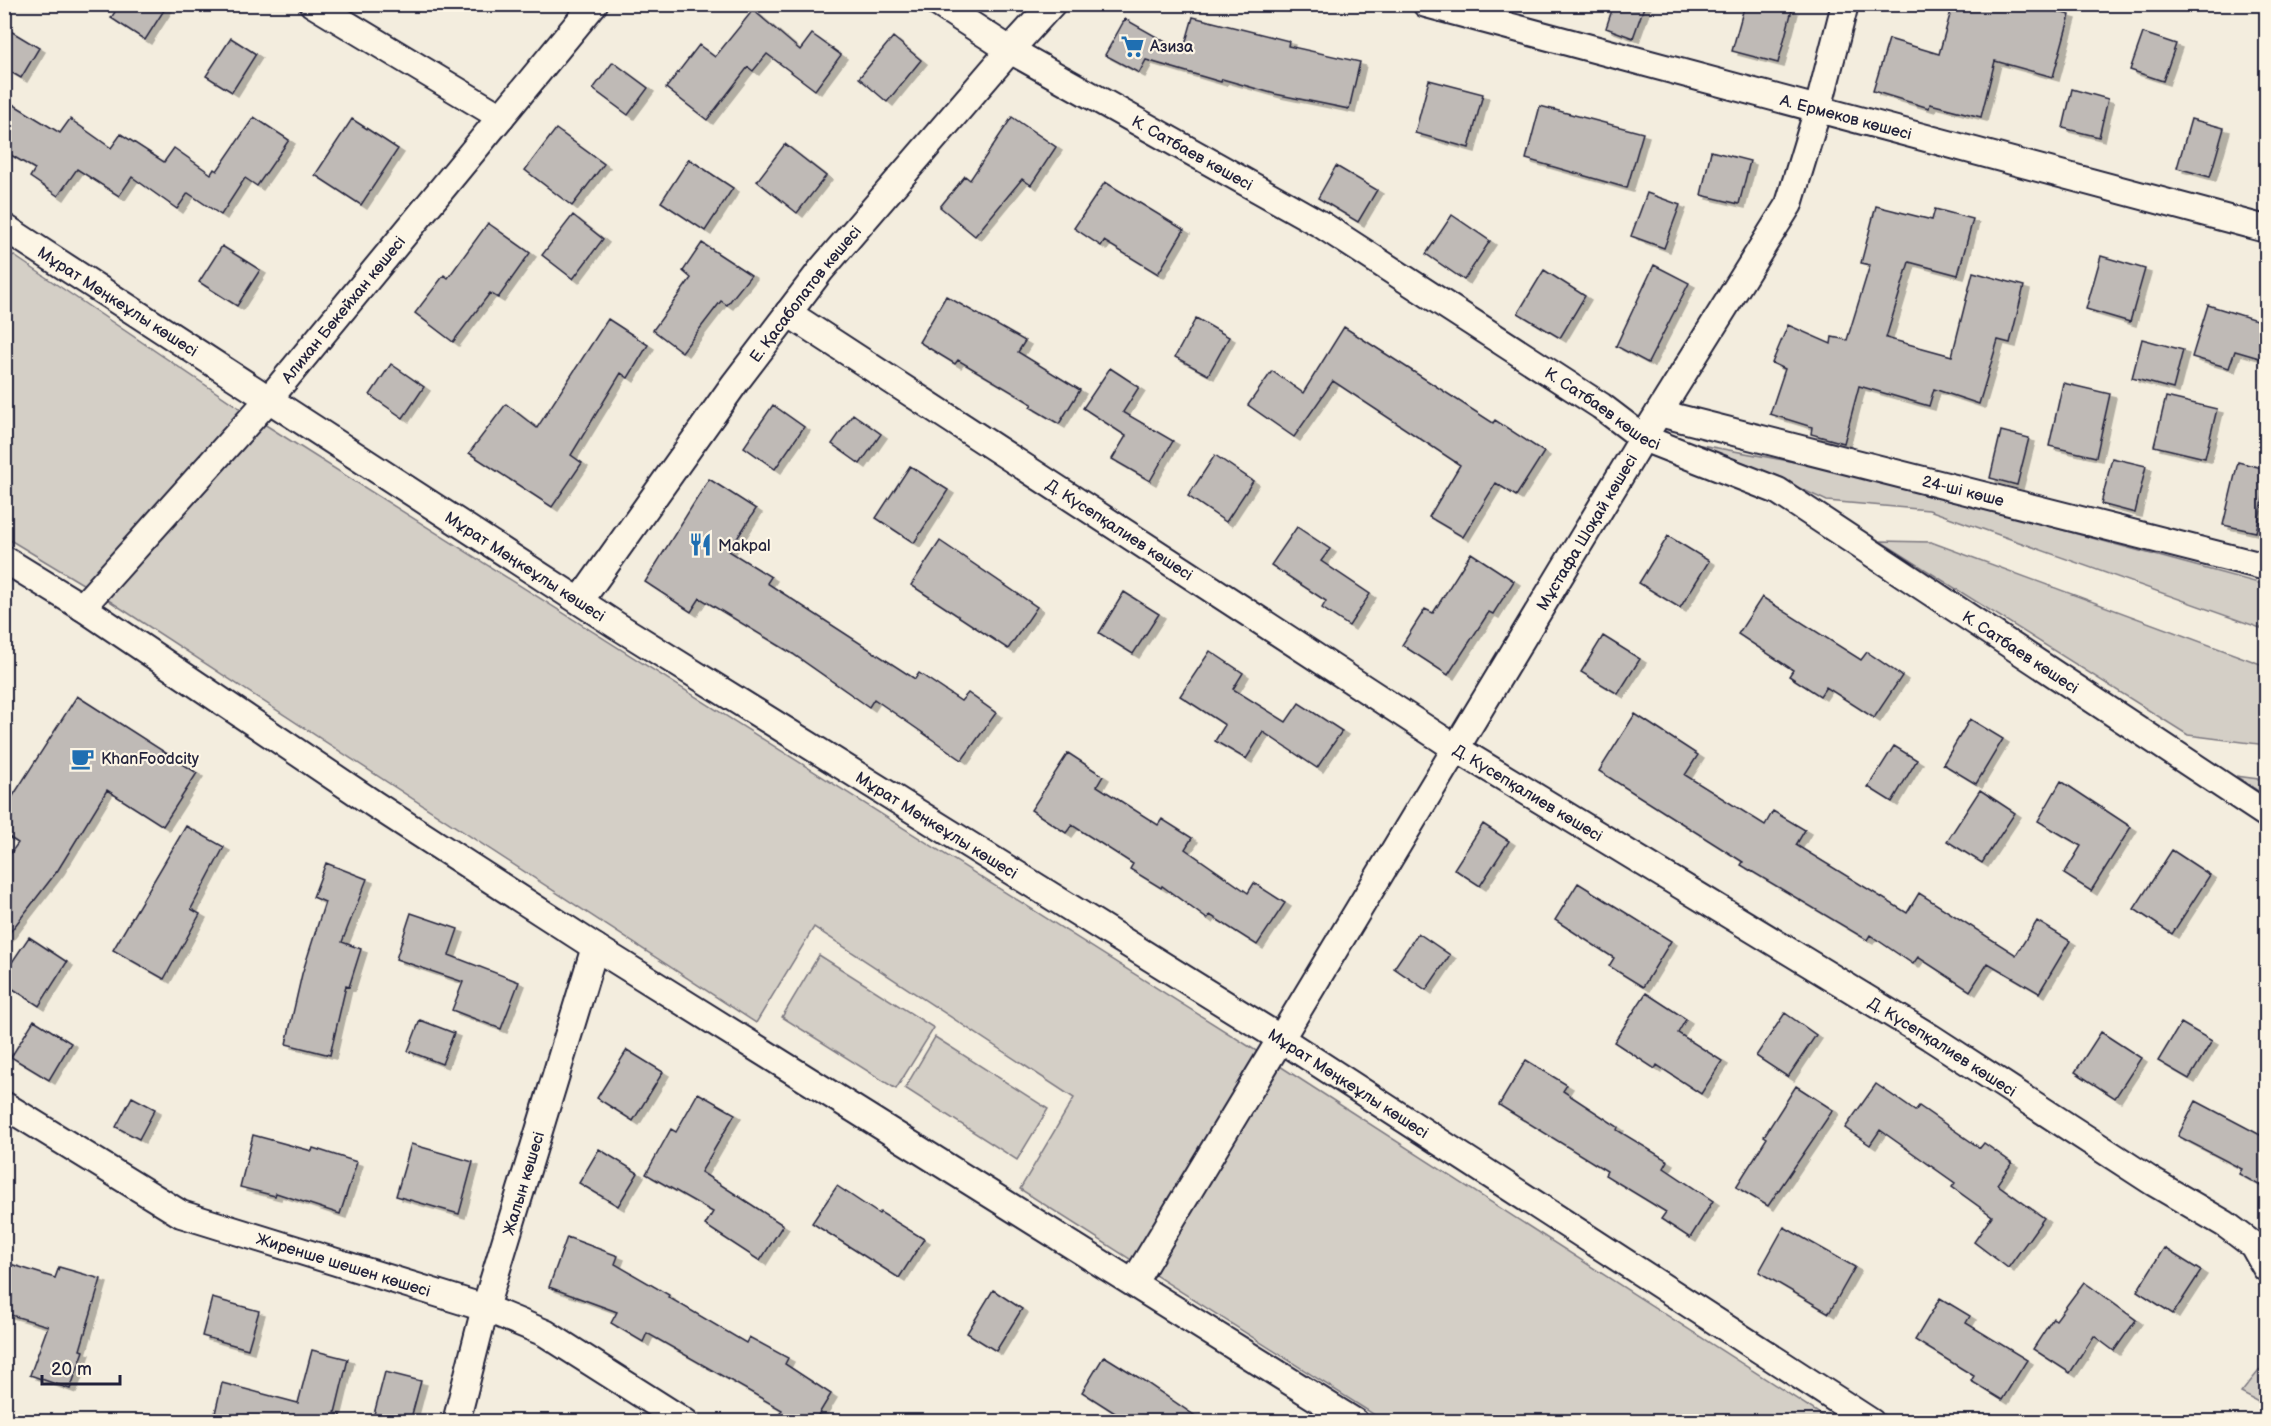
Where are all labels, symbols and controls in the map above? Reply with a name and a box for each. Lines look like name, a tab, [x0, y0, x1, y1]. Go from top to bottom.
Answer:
supermarket icon: Азиза	[1119, 33, 1145, 59]
place label: Азиза	[1149, 38, 1194, 57]
street label: А. Ермеков көшесі	[1777, 91, 1914, 145]
street label: К. Сатбаев көшесі	[1128, 112, 1256, 195]
street label: Е. Қасаболатов көшесі	[746, 222, 866, 366]
street label: Алихан Бөкейхан көшесі	[278, 233, 410, 388]
street label: Мұрат Мөңкеұлы көшесі	[33, 243, 201, 361]
street label: К. Сатбаев көшесі	[1541, 364, 1663, 455]
street label: Мұстафа Шоқай көшесі	[1533, 451, 1642, 614]
street label: 24-ші көше	[1920, 472, 2006, 511]
street label: Д. Күсепқалиев көшесі	[1042, 476, 1196, 585]
street label: Мұрат Мөңкеұлы көшесі	[441, 508, 608, 626]
restaurant icon: Makpal	[687, 532, 713, 558]
place label: Makpal	[718, 537, 771, 556]
street label: К. Сатбаев көшесі	[1958, 608, 2082, 698]
street label: Д. Күсепқалиев көшесі	[1449, 741, 1606, 846]
cafe icon: KhanFoodcity	[70, 745, 96, 771]
place label: KhanFoodcity	[101, 750, 200, 769]
street label: Мұрат Мөңкеұлы көшесі	[852, 768, 1021, 884]
street label: Д. Күсепқалиев көшесі	[1864, 994, 2019, 1102]
street label: Мұрат Мөңкеұлы көшесі	[1264, 1025, 1432, 1143]
street label: Жалын көшесі	[500, 1129, 549, 1238]
street label: Жиренше шешен көшесі	[253, 1230, 433, 1302]
scale bar	[42, 1348, 120, 1386]
text: 20 m	[51, 1359, 92, 1380]

